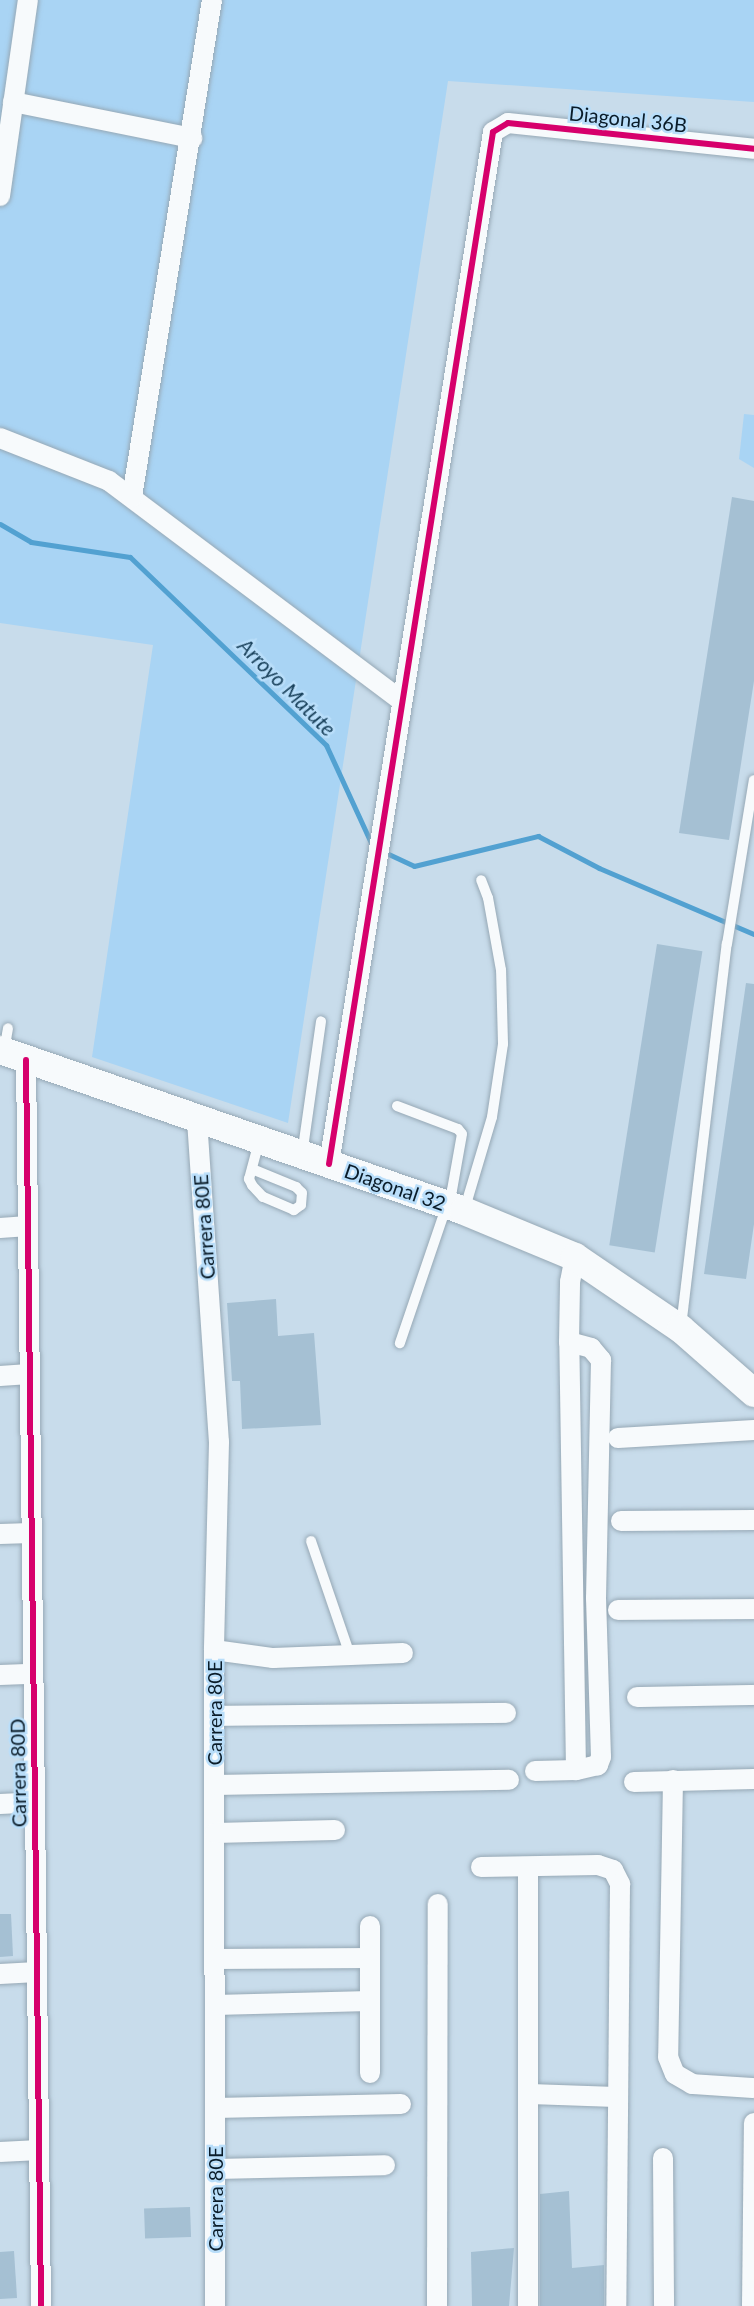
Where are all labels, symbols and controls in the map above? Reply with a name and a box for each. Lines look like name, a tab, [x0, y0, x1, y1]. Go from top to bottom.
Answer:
street label: Diagonal 36B	[568, 101, 688, 137]
water label: Arroyo Matute	[233, 633, 341, 741]
street label: Diagonal 32	[341, 1158, 449, 1216]
street label: Carrera 80E	[188, 1174, 220, 1280]
street label: Carrera 80E	[202, 1661, 226, 1765]
street label: Carrera 80D	[5, 1718, 31, 1828]
street label: Carrera 80E	[203, 2147, 227, 2251]

